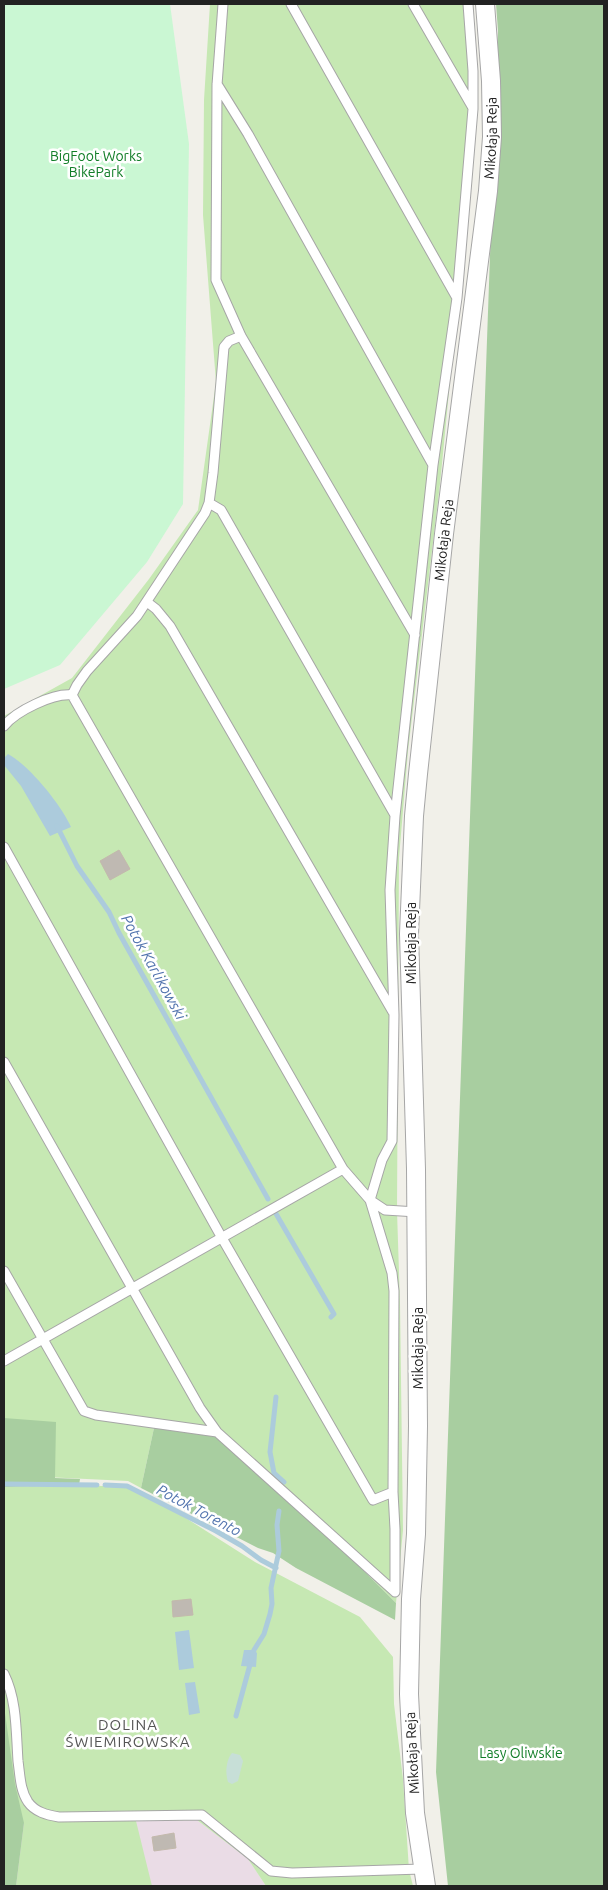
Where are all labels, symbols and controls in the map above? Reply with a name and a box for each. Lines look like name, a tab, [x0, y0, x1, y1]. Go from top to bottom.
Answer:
street label: Mikołaja Reja	[481, 97, 500, 180]
park label: BigFoot Works BikePark	[50, 148, 142, 180]
street label: Mikołaja Reja	[431, 498, 456, 582]
street label: Mikołaja Reja	[403, 902, 419, 984]
water label: Potok Karlikowski	[118, 912, 191, 1024]
street label: Mikołaja Reja	[410, 1307, 426, 1389]
water label: Potok Torento	[154, 1481, 244, 1539]
street label: Mikołaja Reja	[402, 1711, 422, 1795]
district label: DOLINA ŚWIEMIROWSKA	[66, 1716, 190, 1750]
park label: Lasy Oliwskie	[479, 1745, 563, 1761]

